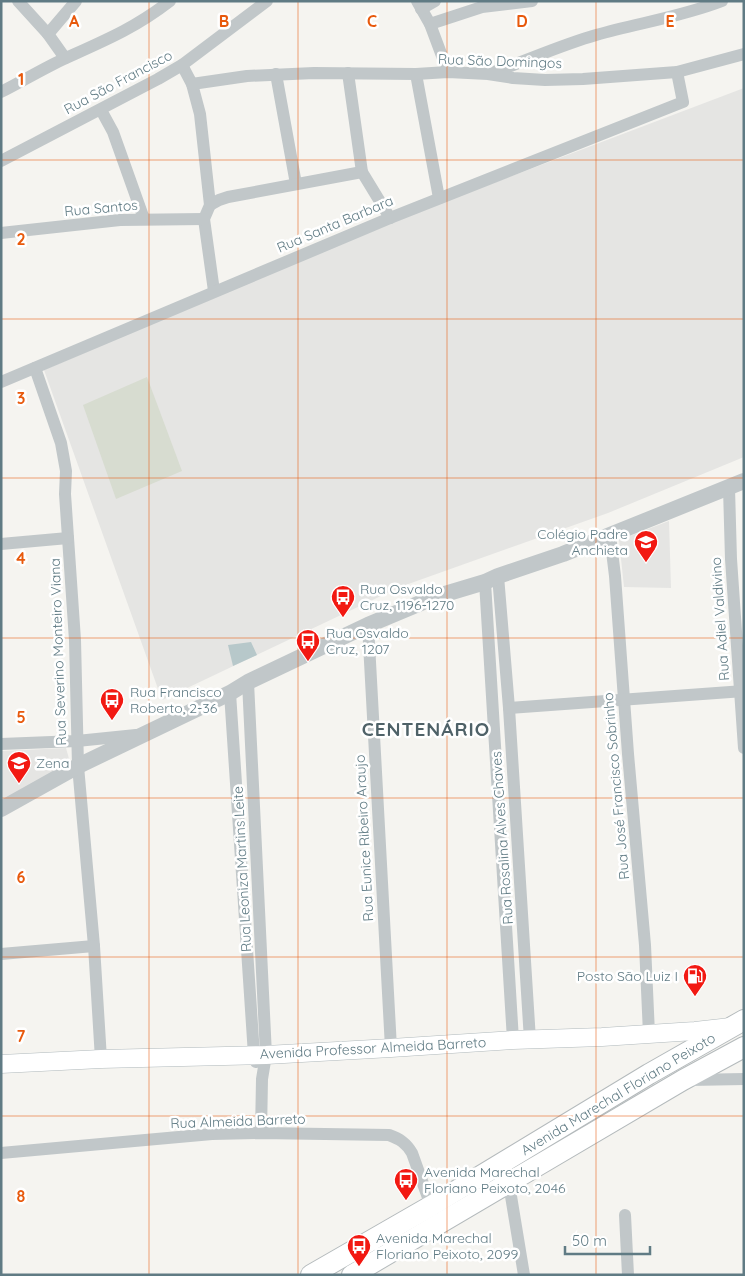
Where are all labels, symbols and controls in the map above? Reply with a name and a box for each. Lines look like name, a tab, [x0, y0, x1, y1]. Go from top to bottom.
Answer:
text: A	[69, 11, 80, 31]
text: B	[219, 11, 229, 31]
text: C	[367, 11, 377, 31]
text: D	[516, 11, 528, 31]
text: E	[665, 11, 675, 31]
street label: Rua São Francisco	[61, 46, 175, 118]
street label: Rua São Domingos	[438, 50, 562, 72]
text: 1	[18, 69, 24, 89]
street label: Rua Santa Barbara	[274, 191, 396, 257]
street label: Rua Santos	[64, 196, 138, 220]
text: 2	[16, 229, 26, 249]
text: 3	[17, 388, 25, 408]
place label: Colégio Padre Anchieta	[537, 525, 628, 559]
school or university icon: Colégio Padre Anchieta	[633, 529, 659, 563]
text: 4	[16, 548, 26, 568]
street label: Rua Adiel Valdivino	[707, 556, 733, 682]
street label: Rua Severino Monteiro Viana	[46, 558, 70, 746]
place label: Rua Osvaldo Cruz, 1196-1270	[360, 580, 454, 614]
bus stop icon: Rua Osvaldo Cruz, 1196-1270	[330, 584, 356, 618]
place label: Rua Osvaldo Cruz, 1207	[326, 624, 409, 658]
bus stop icon: Rua Osvaldo Cruz, 1207	[295, 628, 321, 662]
place label: Rua Francisco Roberto, 2-36	[130, 683, 222, 717]
bus stop icon: Rua Francisco Roberto, 2-36	[99, 687, 125, 721]
street label: Rua José Francisco Sobrinho	[599, 692, 633, 880]
text: 5	[16, 707, 26, 727]
district label: CENTENÁRIO	[362, 717, 490, 741]
school or university icon: Zena	[6, 750, 32, 784]
street label: Rua Rosalina Alves Chaves	[487, 751, 517, 925]
place label: Zena	[36, 754, 69, 772]
street label: Rua Eunice Ribeiro Araujo	[351, 754, 377, 922]
street label: Rua Leoniza Martins Leite	[229, 786, 255, 952]
text: 6	[17, 867, 26, 887]
fuel station icon: Posto São Luiz I	[682, 963, 708, 997]
place label: Posto São Luiz I	[577, 967, 678, 985]
text: 7	[17, 1026, 26, 1046]
street label: Avenida Marechal Floriano Peixoto	[518, 1029, 718, 1159]
street label: Avenida Professor Almeida Barreto	[259, 1033, 487, 1063]
street label: Rua Almeida Barreto	[170, 1110, 306, 1132]
place label: Avenida Marechal Floriano Peixoto, 2046	[424, 1163, 566, 1197]
bus stop icon: Avenida Marechal Floriano Peixoto, 2046	[393, 1167, 419, 1201]
text: 8	[17, 1186, 26, 1206]
scale bar	[565, 1224, 650, 1256]
place label: Avenida Marechal Floriano Peixoto, 2099	[376, 1229, 518, 1263]
text: 50 m	[572, 1231, 607, 1250]
bus stop icon: Avenida Marechal Floriano Peixoto, 2099	[346, 1233, 372, 1267]

